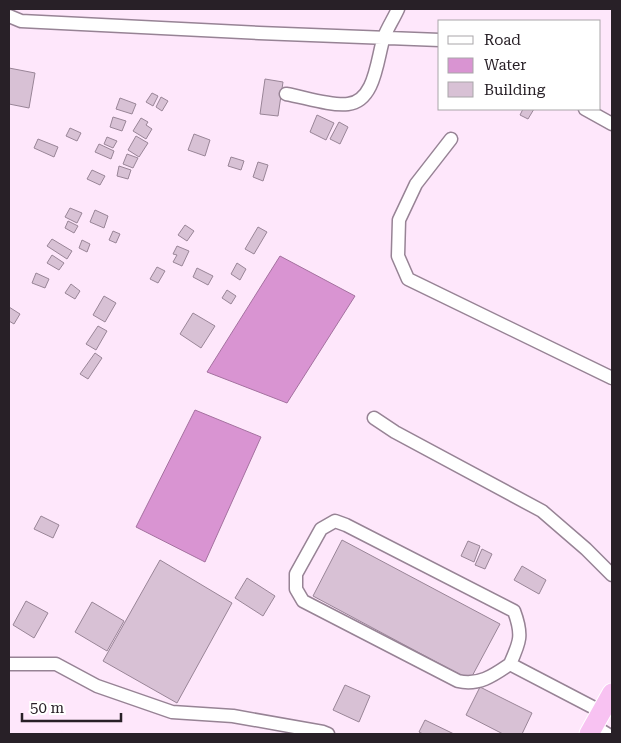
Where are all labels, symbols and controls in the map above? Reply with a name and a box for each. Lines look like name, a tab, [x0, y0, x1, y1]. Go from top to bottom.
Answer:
legend	[438, 20, 601, 110]
text: Road	[484, 31, 521, 49]
text: Water	[484, 56, 526, 74]
text: Building	[484, 81, 546, 99]
scale bar	[22, 690, 121, 722]
text: 50 m	[30, 699, 65, 717]

